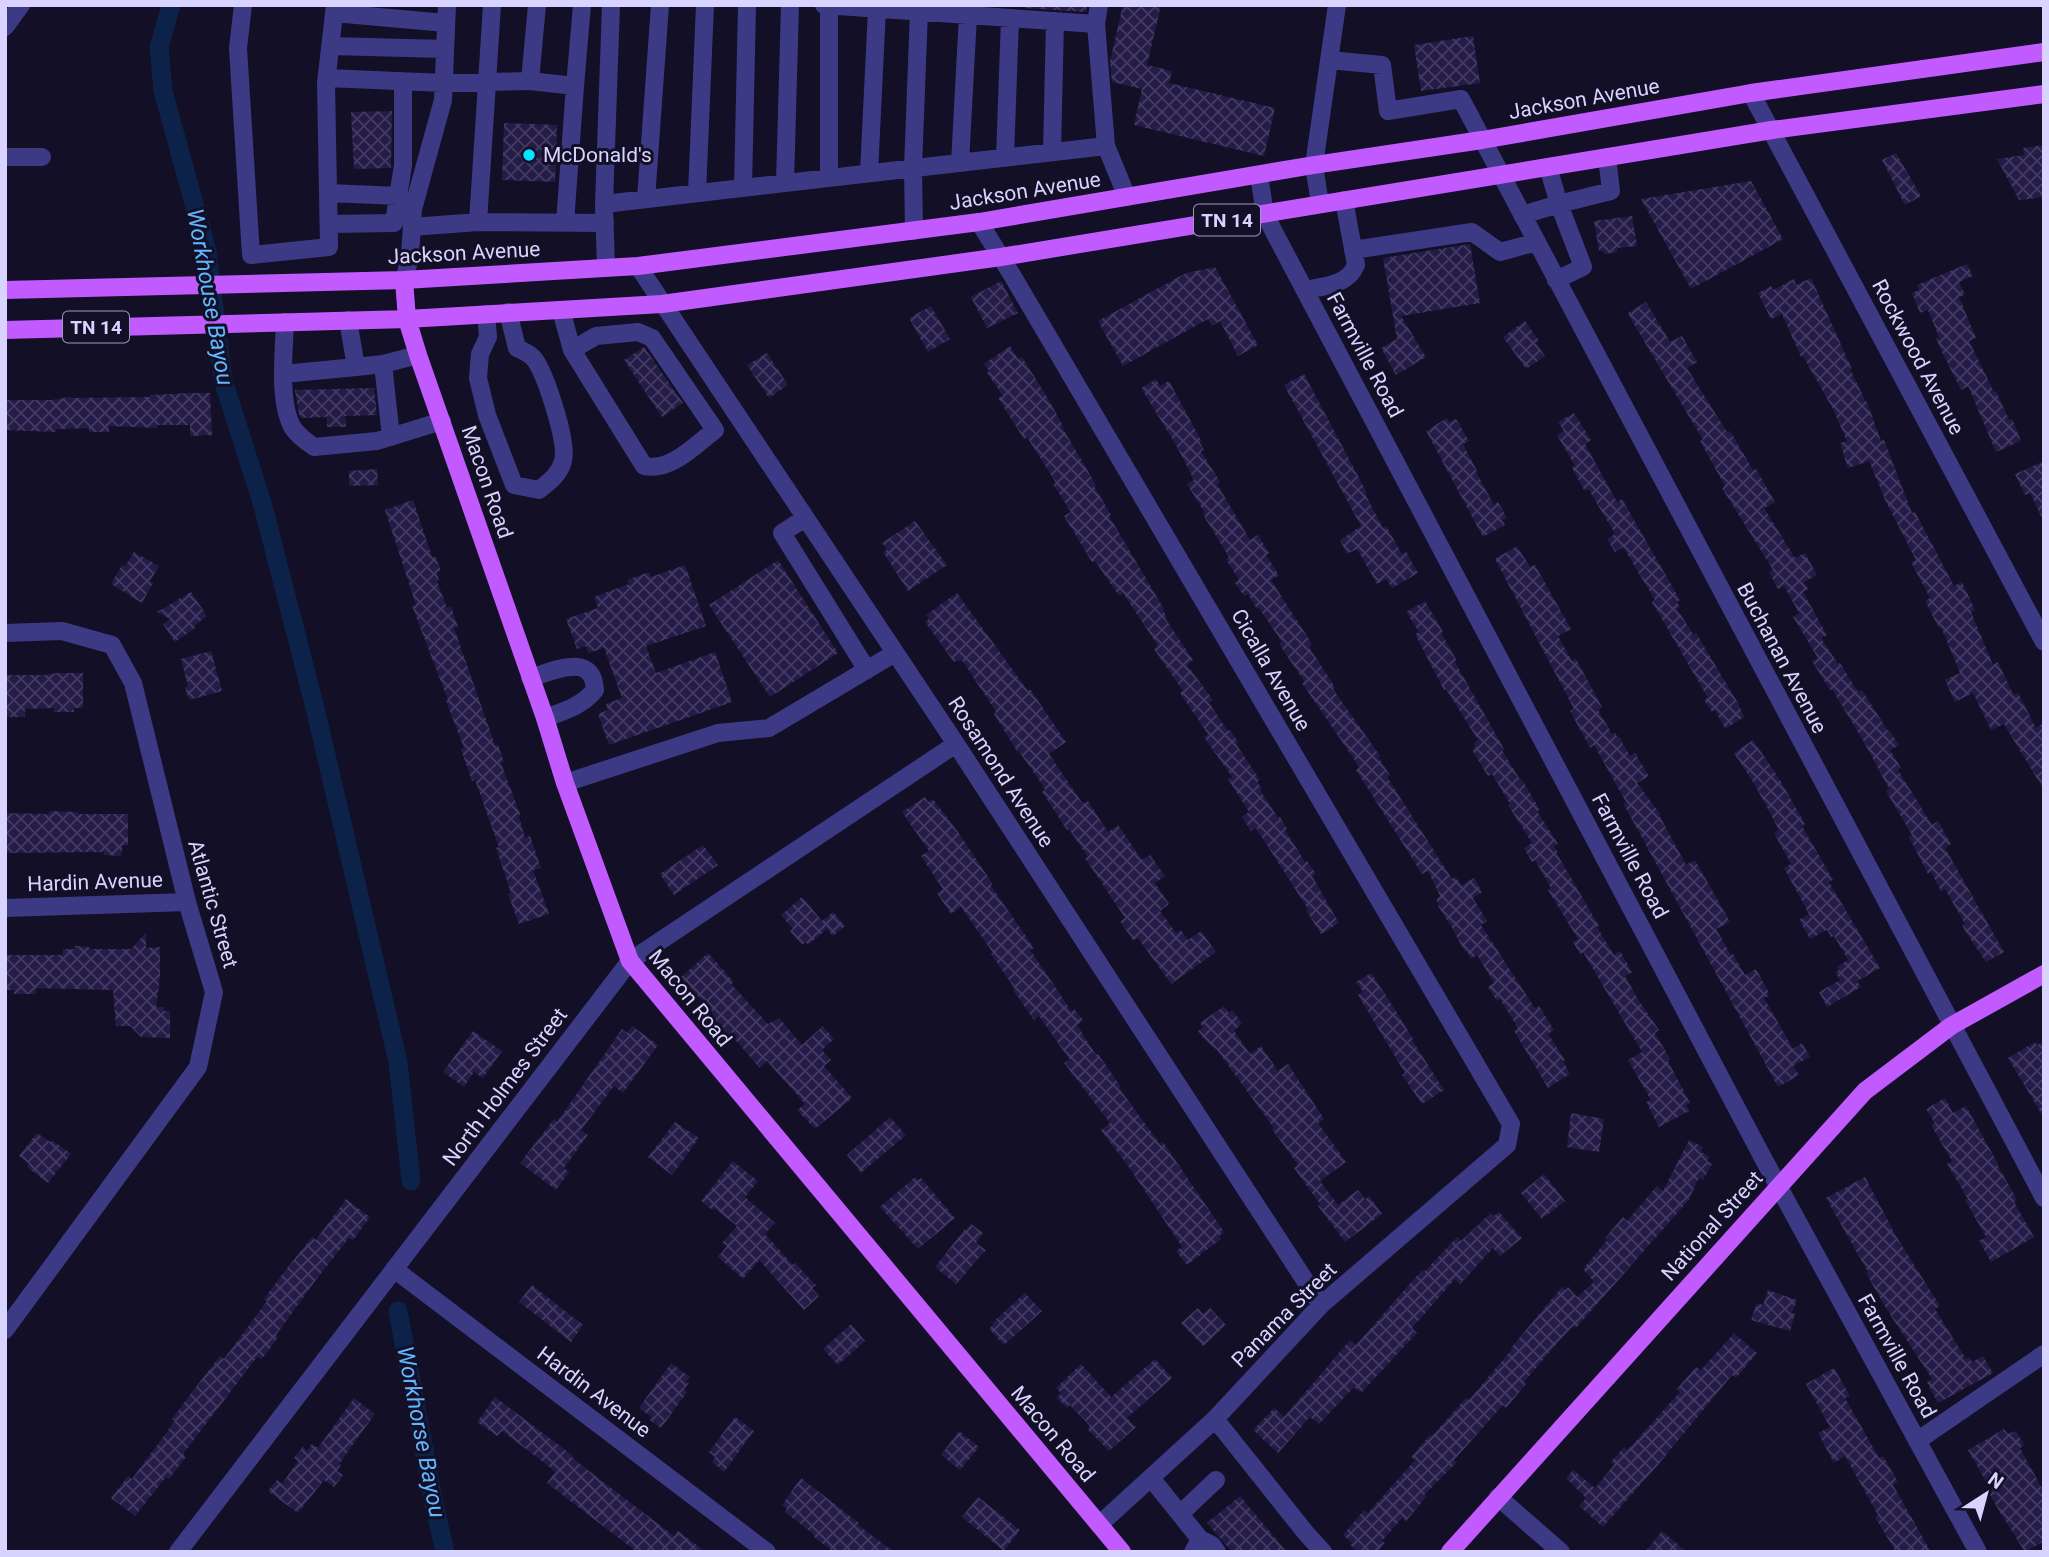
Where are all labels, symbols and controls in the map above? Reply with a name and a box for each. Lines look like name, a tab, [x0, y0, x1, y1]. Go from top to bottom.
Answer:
street label: Jackson Avenue	[1507, 74, 1661, 124]
place label: McDonald's	[543, 143, 652, 167]
marker: McDonald's	[521, 147, 537, 163]
street label: Jackson Avenue	[948, 167, 1102, 215]
road number: TN 14	[1194, 204, 1260, 235]
water label: Workhouse Bayou	[181, 207, 239, 387]
street label: Jackson Avenue	[387, 237, 541, 269]
street label: Rockwood Avenue	[1867, 275, 1969, 439]
street label: Farmville Road	[1322, 288, 1408, 422]
road number: TN 14	[63, 312, 129, 342]
street label: Macon Road	[456, 422, 518, 542]
street label: Buchanan Avenue	[1732, 579, 1832, 737]
street label: Cicalla Avenue	[1226, 605, 1316, 735]
street label: Rosamond Avenue	[943, 692, 1059, 852]
street label: Farmville Road	[1587, 789, 1673, 923]
street label: Atlantic Street	[183, 837, 243, 971]
street label: Hardin Avenue	[27, 868, 163, 896]
street label: Macon Road	[644, 945, 736, 1051]
street label: North Holmes Street	[438, 1003, 572, 1171]
street label: National Street	[1657, 1166, 1768, 1286]
street label: Panama Street	[1227, 1258, 1341, 1372]
street label: Farmville Road	[1853, 1290, 1941, 1422]
street label: Hardin Avenue	[533, 1342, 655, 1442]
water label: Workhorse Bayou	[391, 1344, 451, 1520]
street label: Macon Road	[1006, 1381, 1100, 1487]
north arrow	[1951, 1459, 2021, 1529]
text: N	[1984, 1467, 2008, 1494]

